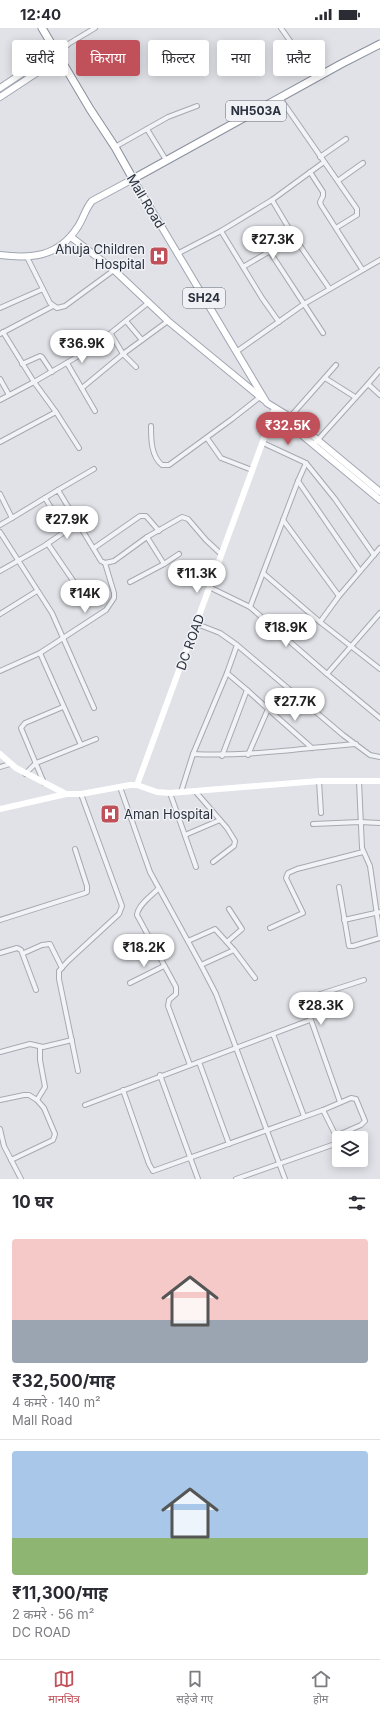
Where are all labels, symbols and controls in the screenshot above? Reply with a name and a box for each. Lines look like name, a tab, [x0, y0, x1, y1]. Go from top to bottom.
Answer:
text: 12:40	[20, 5, 61, 24]
chip: खरीदें	[12, 40, 68, 76]
chip: किराया	[76, 40, 140, 76]
chip: फ़िल्टर	[148, 40, 209, 76]
chip: नया	[217, 40, 265, 76]
chip: फ़्लैट	[273, 40, 325, 76]
road number: NH503A	[226, 101, 286, 121]
street label: Mall Road	[124, 171, 168, 231]
pin: ₹27.3K	[240, 226, 306, 260]
text: ₹27.3K	[251, 231, 295, 247]
place label: Ahuja Children Hospital	[55, 241, 145, 272]
hospital icon: Ahuja Children Hospital	[148, 245, 170, 267]
road number: SH24	[183, 288, 225, 308]
pin: ₹36.9K	[49, 330, 115, 364]
text: ₹36.9K	[59, 335, 105, 351]
pin: ₹32.5K	[255, 412, 321, 446]
text: ₹32.5K	[265, 417, 311, 433]
pin: ₹27.9K	[34, 506, 100, 540]
text: ₹27.9K	[45, 511, 89, 527]
pin: ₹11.3K	[164, 560, 230, 594]
text: ₹11.3K	[177, 565, 217, 581]
pin: ₹14K	[61, 580, 109, 614]
text: ₹14K	[69, 585, 101, 601]
street label: DC ROAD	[172, 612, 208, 672]
pin: ₹18.9K	[253, 614, 319, 648]
text: ₹18.9K	[264, 619, 308, 635]
pin: ₹27.7K	[262, 688, 328, 722]
text: ₹27.7K	[274, 693, 316, 709]
hospital icon: Aman Hospital	[99, 803, 121, 825]
place label: Aman Hospital	[124, 806, 213, 822]
pin: ₹18.2K	[111, 934, 177, 968]
text: ₹18.2K	[122, 939, 166, 955]
pin: ₹28.3K	[288, 992, 354, 1026]
text: ₹28.3K	[298, 997, 344, 1013]
map controls	[332, 1131, 368, 1167]
button: layers	[332, 1131, 368, 1167]
text: 10 घर	[12, 1192, 53, 1212]
icon: filters	[346, 1192, 368, 1214]
icon: home	[154, 1265, 226, 1337]
text: ₹32,500/माह	[12, 1371, 115, 1391]
text: 4 कमरे · 140 m²	[12, 1394, 101, 1410]
text: Mall Road	[12, 1412, 72, 1428]
icon: home	[154, 1477, 226, 1549]
text: ₹11,300/माह	[12, 1583, 108, 1603]
text: 2 कमरे · 56 m²	[12, 1606, 94, 1622]
text: DC ROAD	[12, 1624, 71, 1640]
tab: मानचित्र	[48, 1668, 80, 1707]
tab: सहेजे गए	[176, 1668, 213, 1707]
tab: होम	[310, 1668, 332, 1707]

